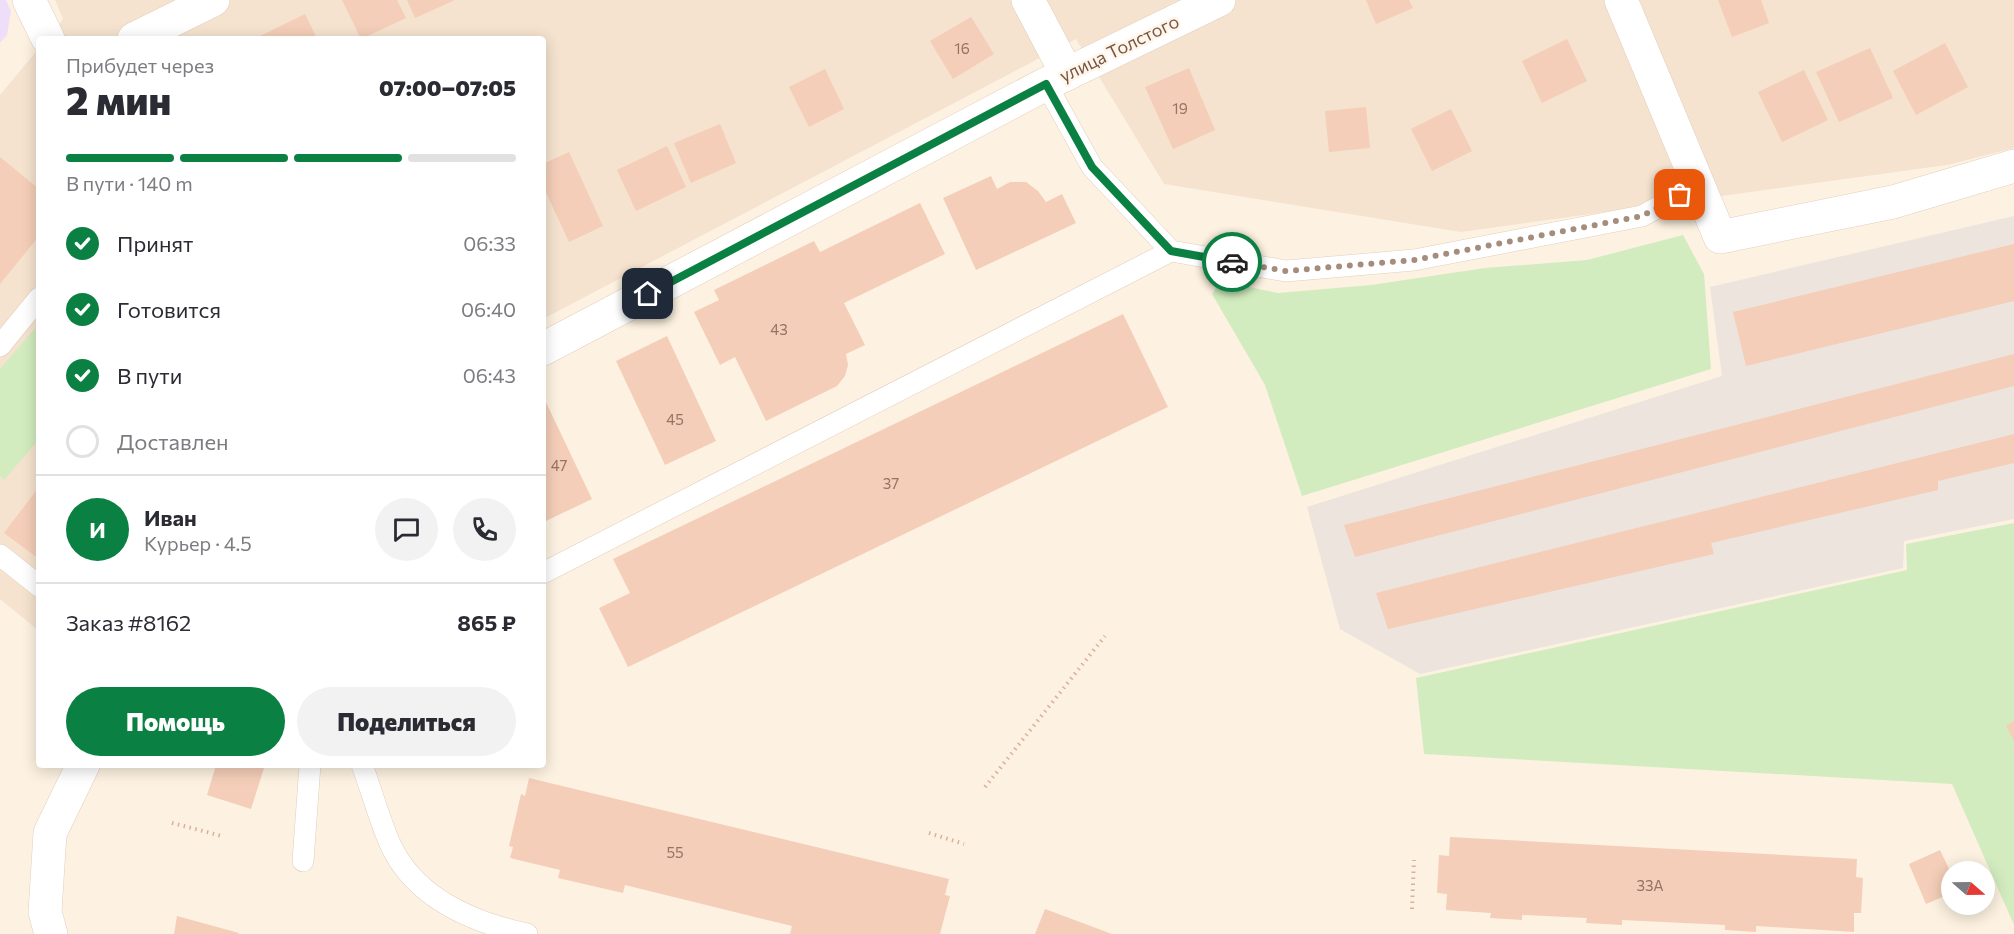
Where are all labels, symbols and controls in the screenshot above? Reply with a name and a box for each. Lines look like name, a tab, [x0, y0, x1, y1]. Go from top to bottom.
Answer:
street label: улица Толстого	[1056, 10, 1182, 86]
house number: 16	[954, 39, 970, 57]
text: Прибудет через	[66, 53, 214, 77]
text: 07:00–07:05	[379, 74, 516, 101]
text: 2 мин	[66, 75, 171, 123]
house number: 19	[1172, 99, 1188, 117]
pin	[1654, 169, 1705, 220]
text: В пути · 140 m	[66, 171, 193, 195]
icon: bag	[1663, 178, 1696, 211]
icon: check	[66, 227, 99, 260]
text: Принят	[117, 230, 193, 257]
text: 06:33	[463, 231, 516, 255]
courier	[1202, 232, 1262, 292]
icon: car	[1216, 246, 1249, 279]
pin	[622, 268, 673, 319]
icon: home	[631, 277, 664, 310]
icon: check	[66, 293, 99, 326]
text: Готовится	[117, 296, 221, 323]
text: 06:40	[461, 297, 516, 321]
house number: 43	[770, 320, 788, 338]
icon: check	[66, 359, 99, 392]
text: В пути	[117, 362, 182, 389]
text: 06:43	[463, 363, 516, 387]
house number: 45	[666, 410, 684, 428]
text: Доставлен	[117, 428, 229, 455]
house number: 47	[551, 456, 567, 474]
house number: 37	[883, 474, 899, 492]
button: chat	[375, 498, 438, 561]
button: phone	[453, 498, 516, 561]
text: Иван	[144, 504, 197, 531]
text: И	[89, 516, 106, 543]
text: Курьер · 4.5	[144, 531, 252, 555]
text: Заказ #8162	[66, 609, 191, 636]
text: 865 ₽	[457, 609, 516, 636]
button: Помощь	[66, 687, 285, 756]
button: Поделиться	[297, 687, 516, 756]
house number: 55	[666, 843, 684, 861]
north arrow	[1941, 861, 1995, 915]
map controls	[1941, 861, 1995, 915]
house number: 33А	[1636, 876, 1664, 894]

